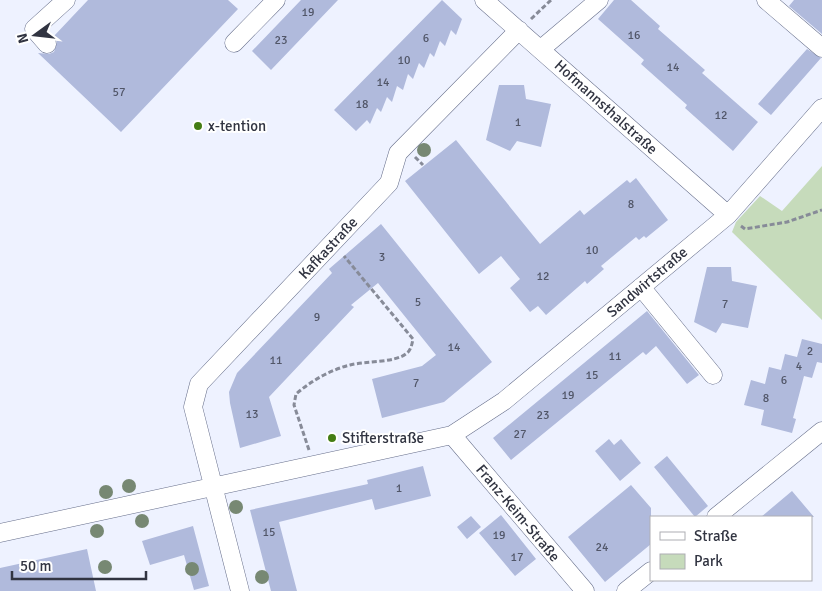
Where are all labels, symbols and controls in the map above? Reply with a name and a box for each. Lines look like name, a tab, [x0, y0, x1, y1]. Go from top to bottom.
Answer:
house number: 19	[302, 5, 314, 20]
north arrow	[10, 10, 60, 60]
house number: 16	[628, 28, 640, 43]
text: N	[13, 31, 32, 45]
house number: 6	[423, 31, 429, 46]
house number: 23	[275, 33, 287, 48]
house number: 10	[398, 53, 410, 68]
street label: Hofmannsthalstraße	[551, 56, 661, 158]
house number: 14	[667, 60, 680, 75]
house number: 14	[377, 75, 390, 90]
house number: 57	[113, 85, 125, 100]
house number: 18	[356, 97, 368, 112]
house number: 12	[715, 108, 727, 123]
house number: 1	[515, 115, 521, 130]
place label: x-tention	[208, 117, 266, 135]
marker: x-tention	[192, 120, 204, 132]
house number: 8	[628, 197, 634, 212]
street label: Kafkastraße	[295, 213, 361, 283]
house number: 10	[586, 243, 598, 258]
street label: Sandwirtstraße	[603, 243, 691, 321]
house number: 3	[379, 250, 385, 265]
house number: 12	[537, 269, 549, 284]
house number: 5	[415, 295, 421, 310]
house number: 7	[722, 297, 728, 312]
house number: 9	[314, 310, 320, 325]
house number: 14	[448, 340, 461, 355]
house number: 2	[807, 344, 813, 359]
house number: 11	[609, 349, 621, 364]
house number: 11	[270, 353, 282, 368]
house number: 4	[796, 359, 803, 374]
house number: 15	[586, 368, 598, 383]
house number: 6	[781, 373, 787, 388]
house number: 7	[413, 376, 419, 391]
house number: 19	[562, 388, 574, 403]
house number: 8	[763, 391, 769, 406]
house number: 13	[246, 407, 258, 422]
house number: 23	[537, 408, 549, 423]
house number: 27	[514, 427, 526, 442]
place label: Stifterstraße	[342, 429, 424, 447]
marker: Stifterstraße	[326, 432, 338, 444]
street label: Franz-Keim-Straße	[472, 461, 564, 565]
house number: 1	[396, 481, 402, 496]
legend	[650, 516, 812, 581]
house number: 15	[263, 525, 275, 540]
text: Straße	[694, 527, 738, 545]
house number: 19	[493, 528, 505, 543]
house number: 24	[596, 540, 609, 555]
scale bar	[12, 548, 146, 580]
house number: 17	[511, 550, 523, 565]
text: Park	[694, 552, 723, 570]
text: 50 m	[20, 557, 51, 575]

